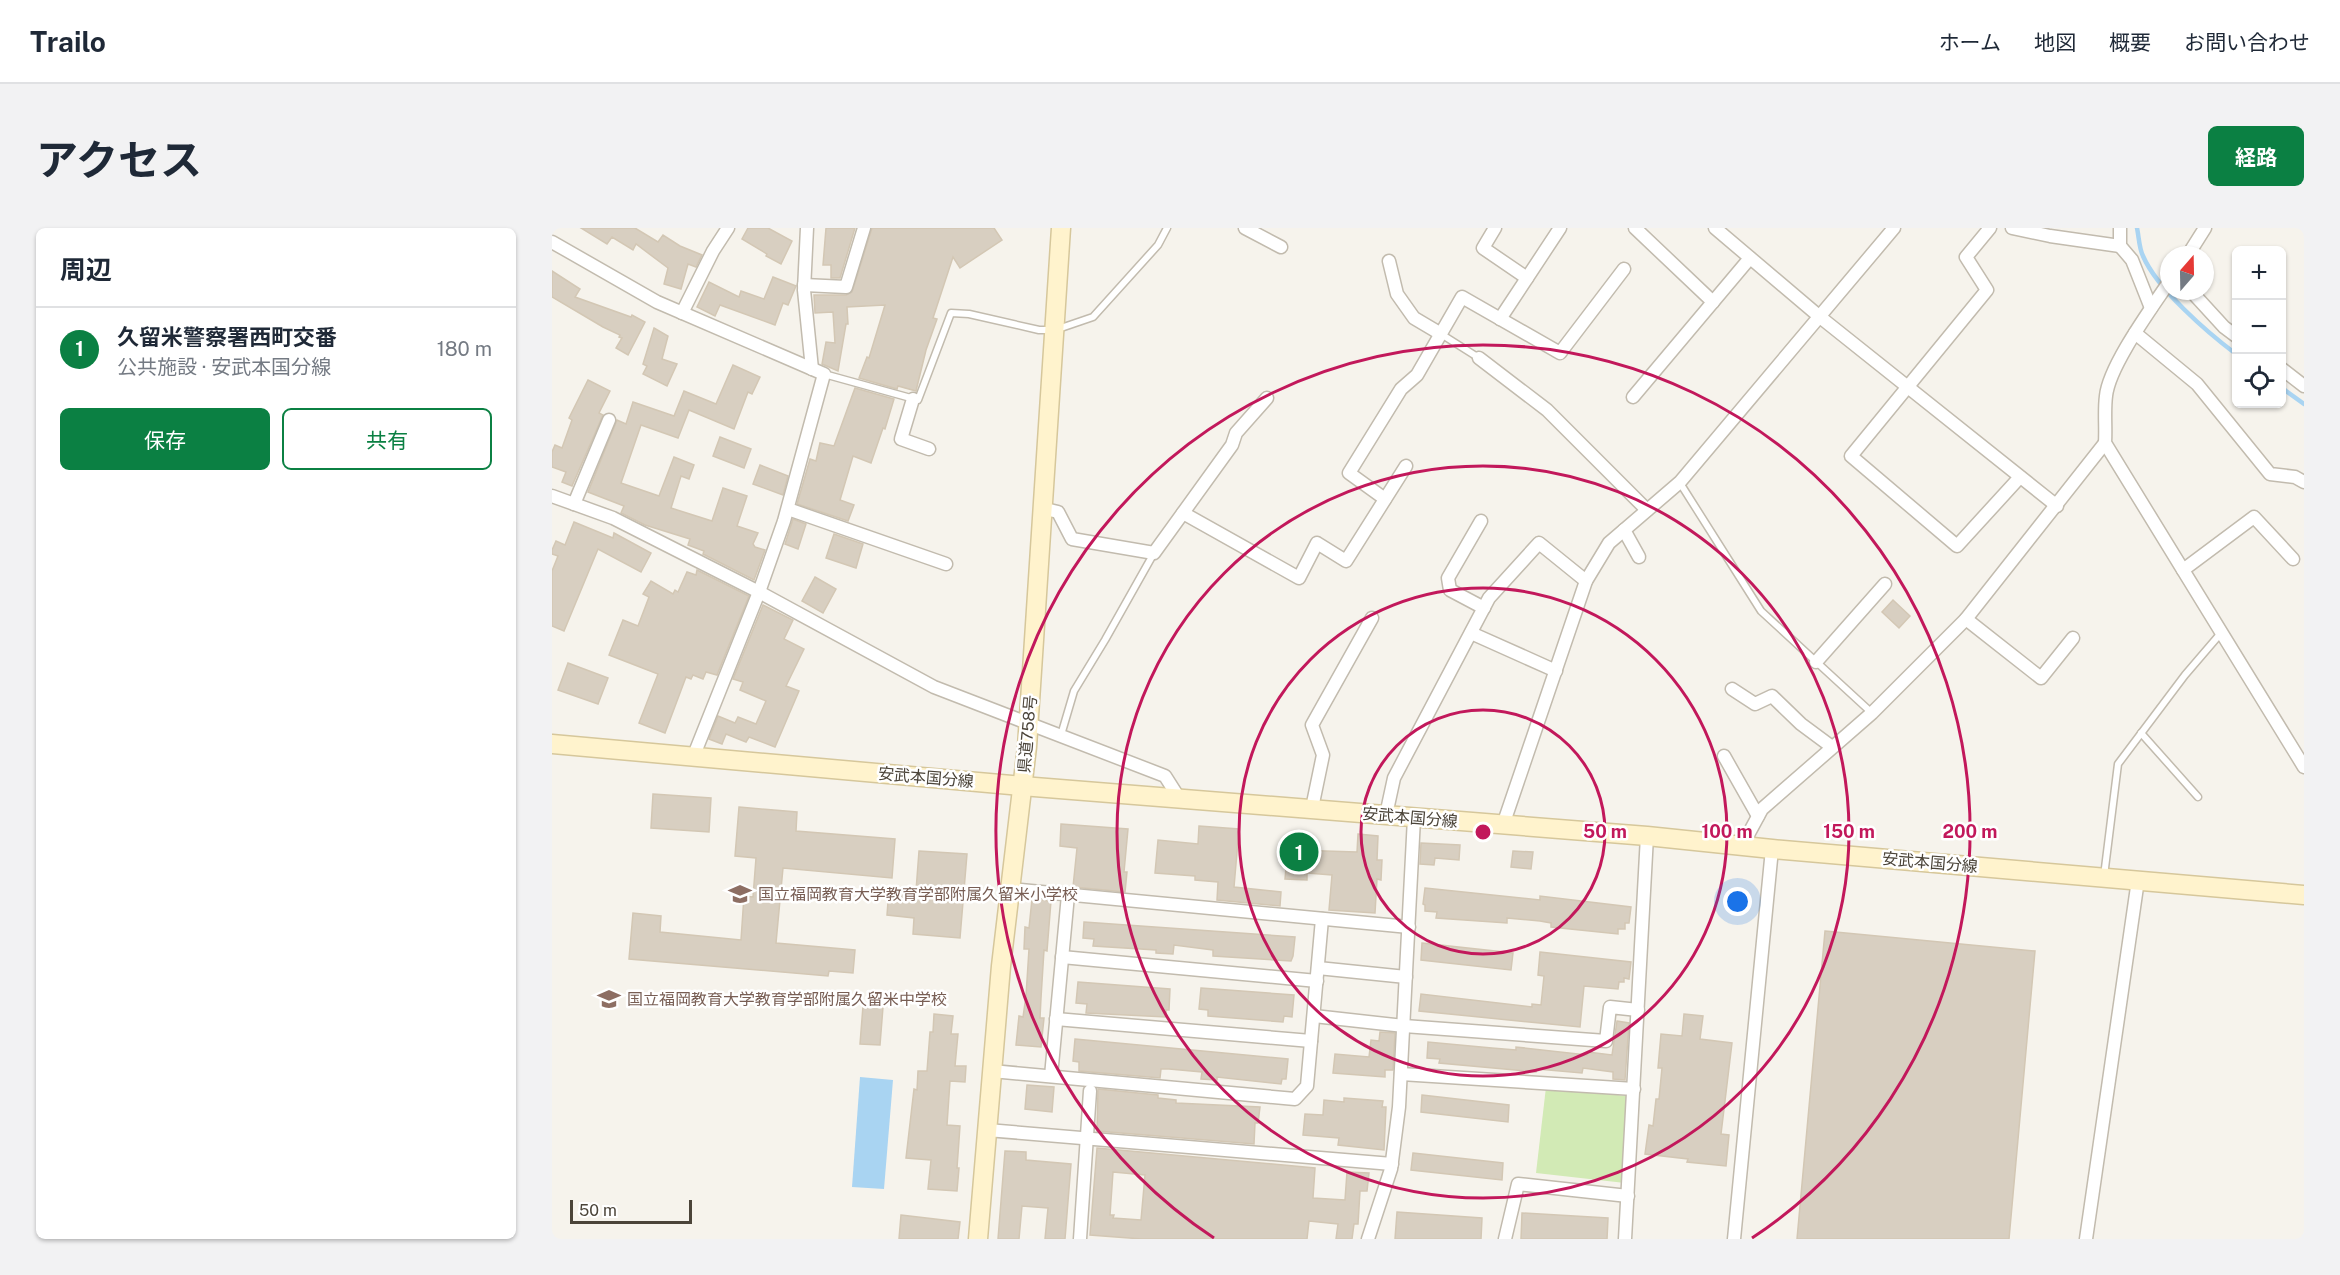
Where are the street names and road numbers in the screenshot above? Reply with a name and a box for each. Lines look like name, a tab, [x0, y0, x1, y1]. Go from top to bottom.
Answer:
street label: 県道758号	[1015, 694, 1040, 774]
street label: 安武本国分線	[877, 764, 975, 791]
street label: 安武本国分線	[1361, 804, 1459, 831]
street label: 安武本国分線	[1881, 849, 1979, 876]

